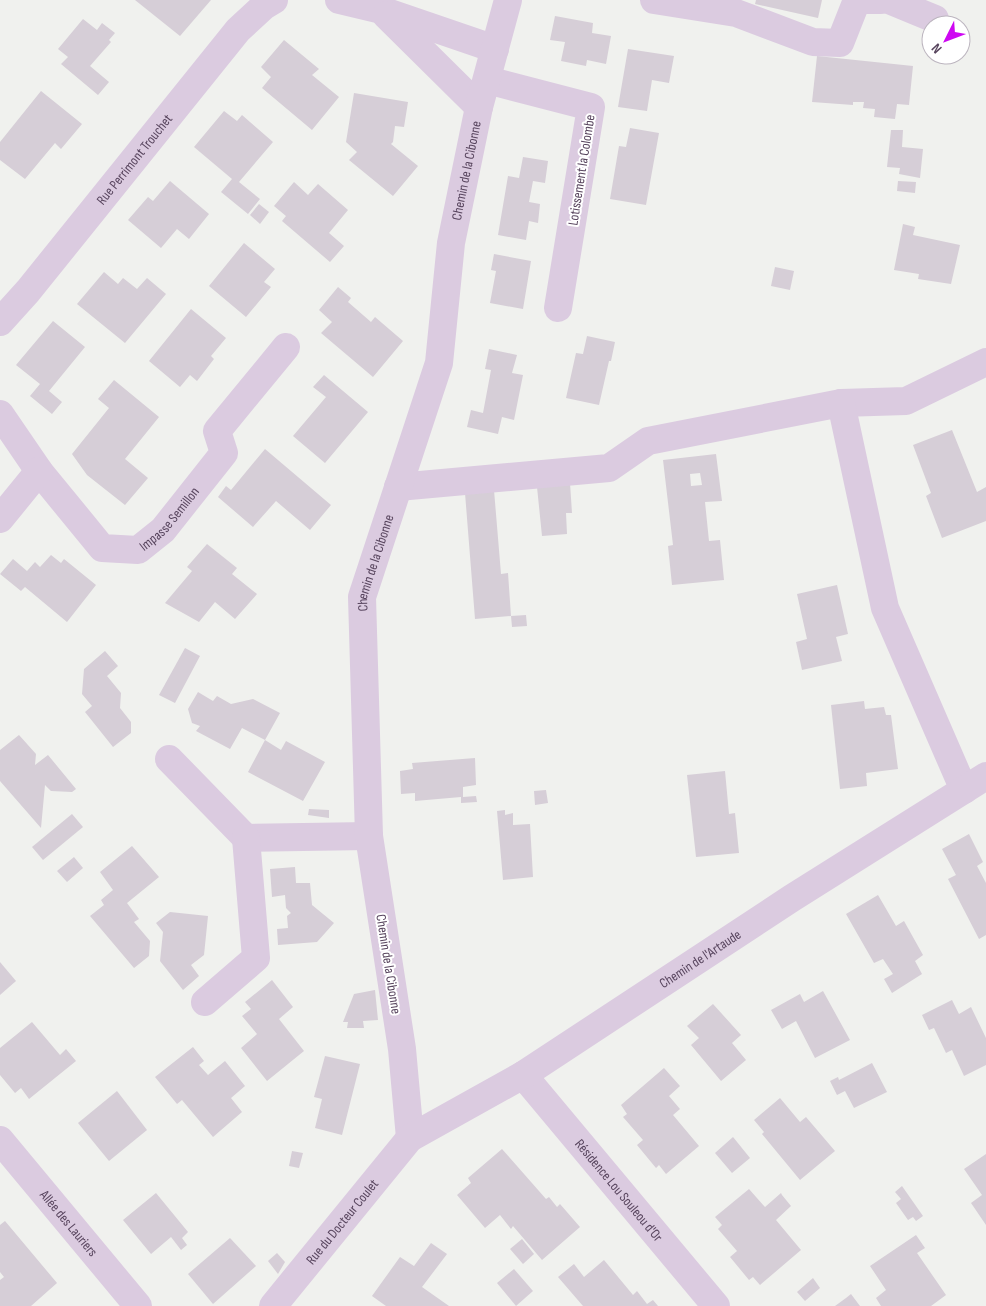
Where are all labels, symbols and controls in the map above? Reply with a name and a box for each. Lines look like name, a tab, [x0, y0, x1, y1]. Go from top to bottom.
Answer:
north arrow	[921, 15, 971, 65]
text: N	[928, 40, 946, 57]
street label: Rue Perrimont Trouchet	[93, 111, 176, 208]
street label: Lotissement la Colombe	[564, 113, 599, 227]
street label: Chemin de la Cibonne	[448, 119, 485, 222]
street label: Impasse Semillon	[136, 484, 203, 555]
street label: Chemin de la Cibonne	[354, 512, 398, 612]
street label: Chemin de la Cibonne	[372, 913, 405, 1015]
street label: Chemin de l'Artaude	[656, 926, 744, 992]
street label: Résidence Lou Souleou d'Or	[571, 1136, 666, 1245]
street label: Rue du Docteur Coulet	[302, 1176, 382, 1268]
street label: Allée des Lauriers	[36, 1186, 101, 1260]

